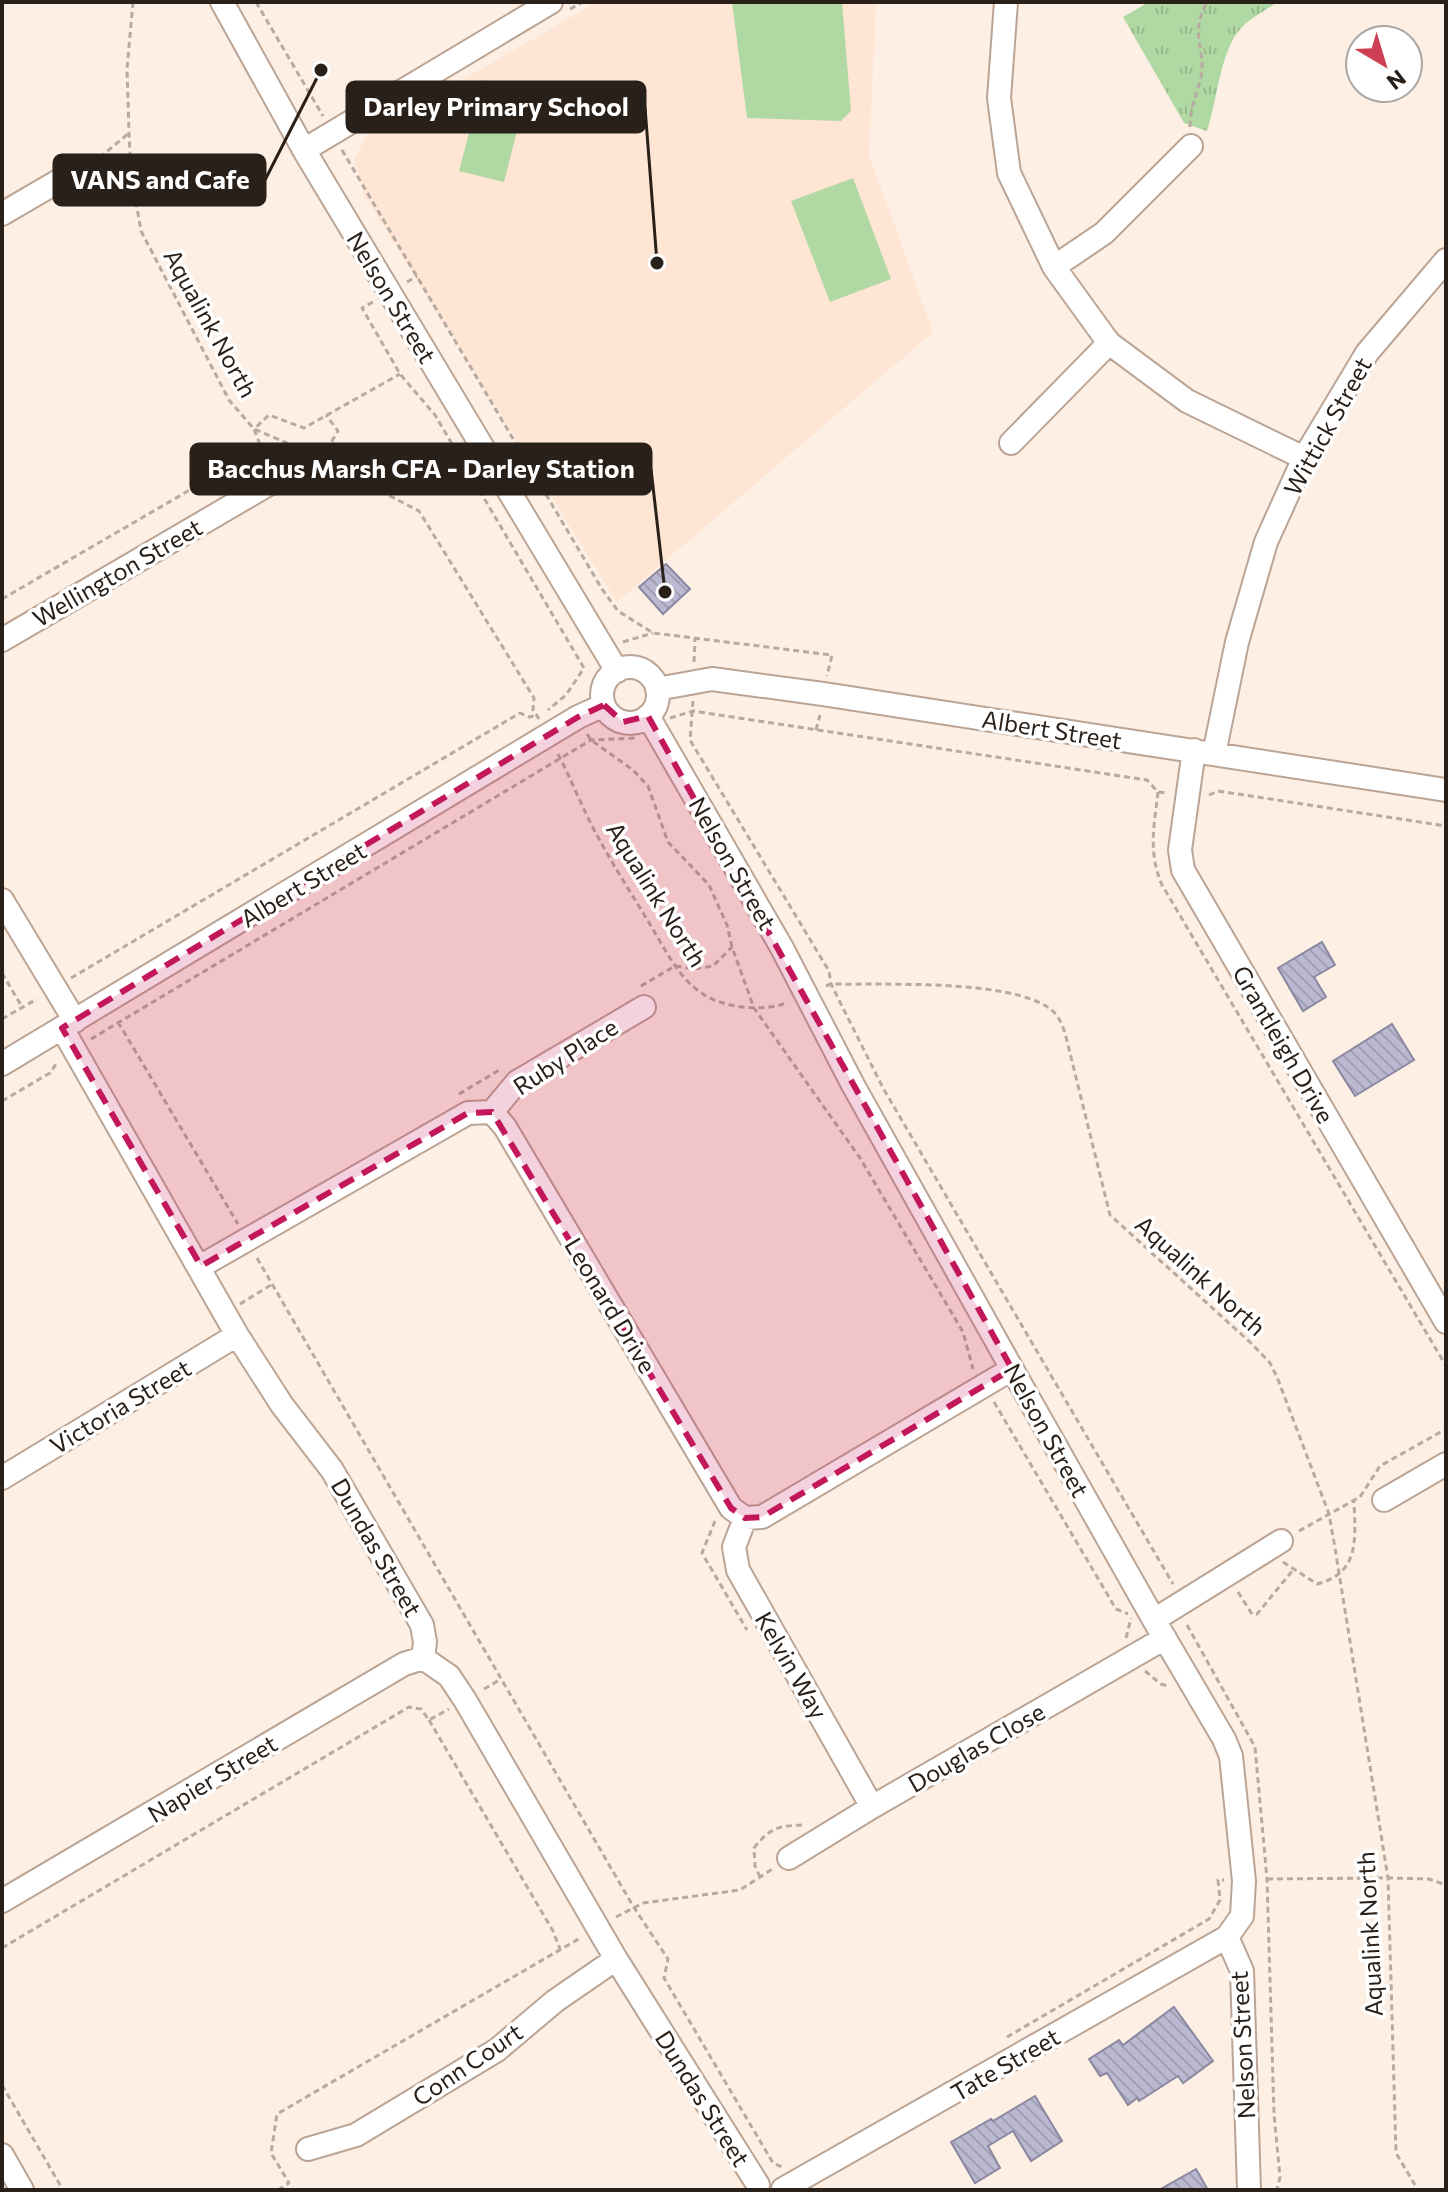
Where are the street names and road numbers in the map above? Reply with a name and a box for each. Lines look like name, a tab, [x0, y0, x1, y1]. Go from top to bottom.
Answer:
street label: Nelson Street	[341, 226, 443, 368]
street label: Aqualink North	[158, 244, 264, 402]
street label: Wittick Street	[1277, 352, 1377, 500]
street label: Wellington Street	[27, 512, 207, 632]
street label: Albert Street	[980, 704, 1124, 754]
street label: Nelson Street	[683, 792, 783, 935]
street label: Aqualink North	[601, 816, 713, 972]
street label: Albert Street	[235, 835, 371, 933]
street label: Grantleigh Drive	[1227, 960, 1341, 1128]
street label: Ruby Place	[507, 1012, 623, 1100]
street label: Aqualink North	[1130, 1209, 1272, 1341]
street label: Leonard Drive	[559, 1232, 663, 1378]
street label: Victoria Street	[44, 1352, 196, 1459]
street label: Nelson Street	[998, 1358, 1096, 1502]
street label: Dundas Street	[326, 1473, 428, 1621]
street label: Kelvin Way	[750, 1606, 834, 1724]
street label: Douglas Close	[903, 1696, 1049, 1798]
street label: Napier Street	[142, 1728, 282, 1828]
street label: Aqualink North	[1350, 1851, 1388, 2017]
street label: Nelson Street	[1224, 1970, 1260, 2120]
street label: Conn Court	[406, 2017, 528, 2111]
street label: Tate Street	[946, 2021, 1065, 2107]
street label: Dundas Street	[650, 2025, 756, 2171]

